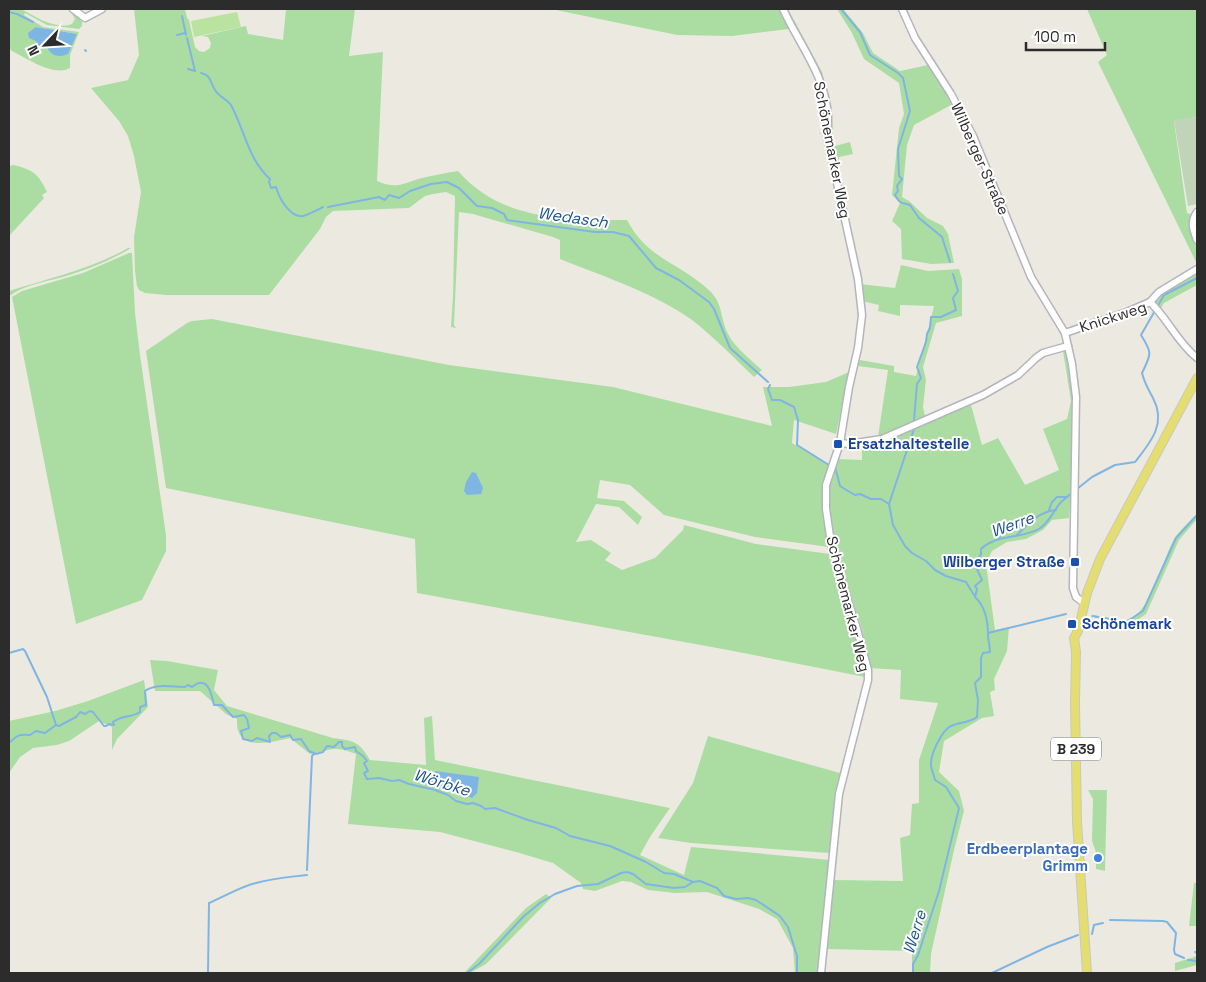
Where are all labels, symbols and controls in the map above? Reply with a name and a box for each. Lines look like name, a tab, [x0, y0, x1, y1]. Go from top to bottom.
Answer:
north arrow	[20, 20, 70, 70]
scale bar	[1026, 20, 1105, 52]
text: 100 m	[1034, 27, 1076, 46]
text: N	[23, 42, 43, 59]
street label: Schönemarker Weg	[810, 80, 855, 220]
street label: Wilberger Straße	[947, 100, 1014, 218]
water label: Wedasch	[537, 202, 610, 233]
street label: Knickweg	[1077, 297, 1149, 336]
place label: Ersatzhaltestelle	[848, 434, 970, 453]
marker: Ersatzhaltestelle	[832, 438, 844, 450]
water label: Werre	[988, 507, 1037, 542]
street label: Schönemarker Weg	[822, 534, 875, 674]
place label: Wilberger Straße	[943, 552, 1065, 571]
marker: Wilberger Straße	[1069, 556, 1081, 568]
place label: Schönemark	[1082, 614, 1173, 633]
marker: Schönemark	[1066, 618, 1078, 630]
road number: B 239	[1051, 738, 1101, 761]
water label: Wörbke	[411, 764, 473, 801]
place label: Erdbeerplantage Grimm	[967, 839, 1088, 875]
marker: Erdbeerplantage Grimm	[1092, 852, 1104, 864]
water label: Werre	[898, 907, 931, 956]

